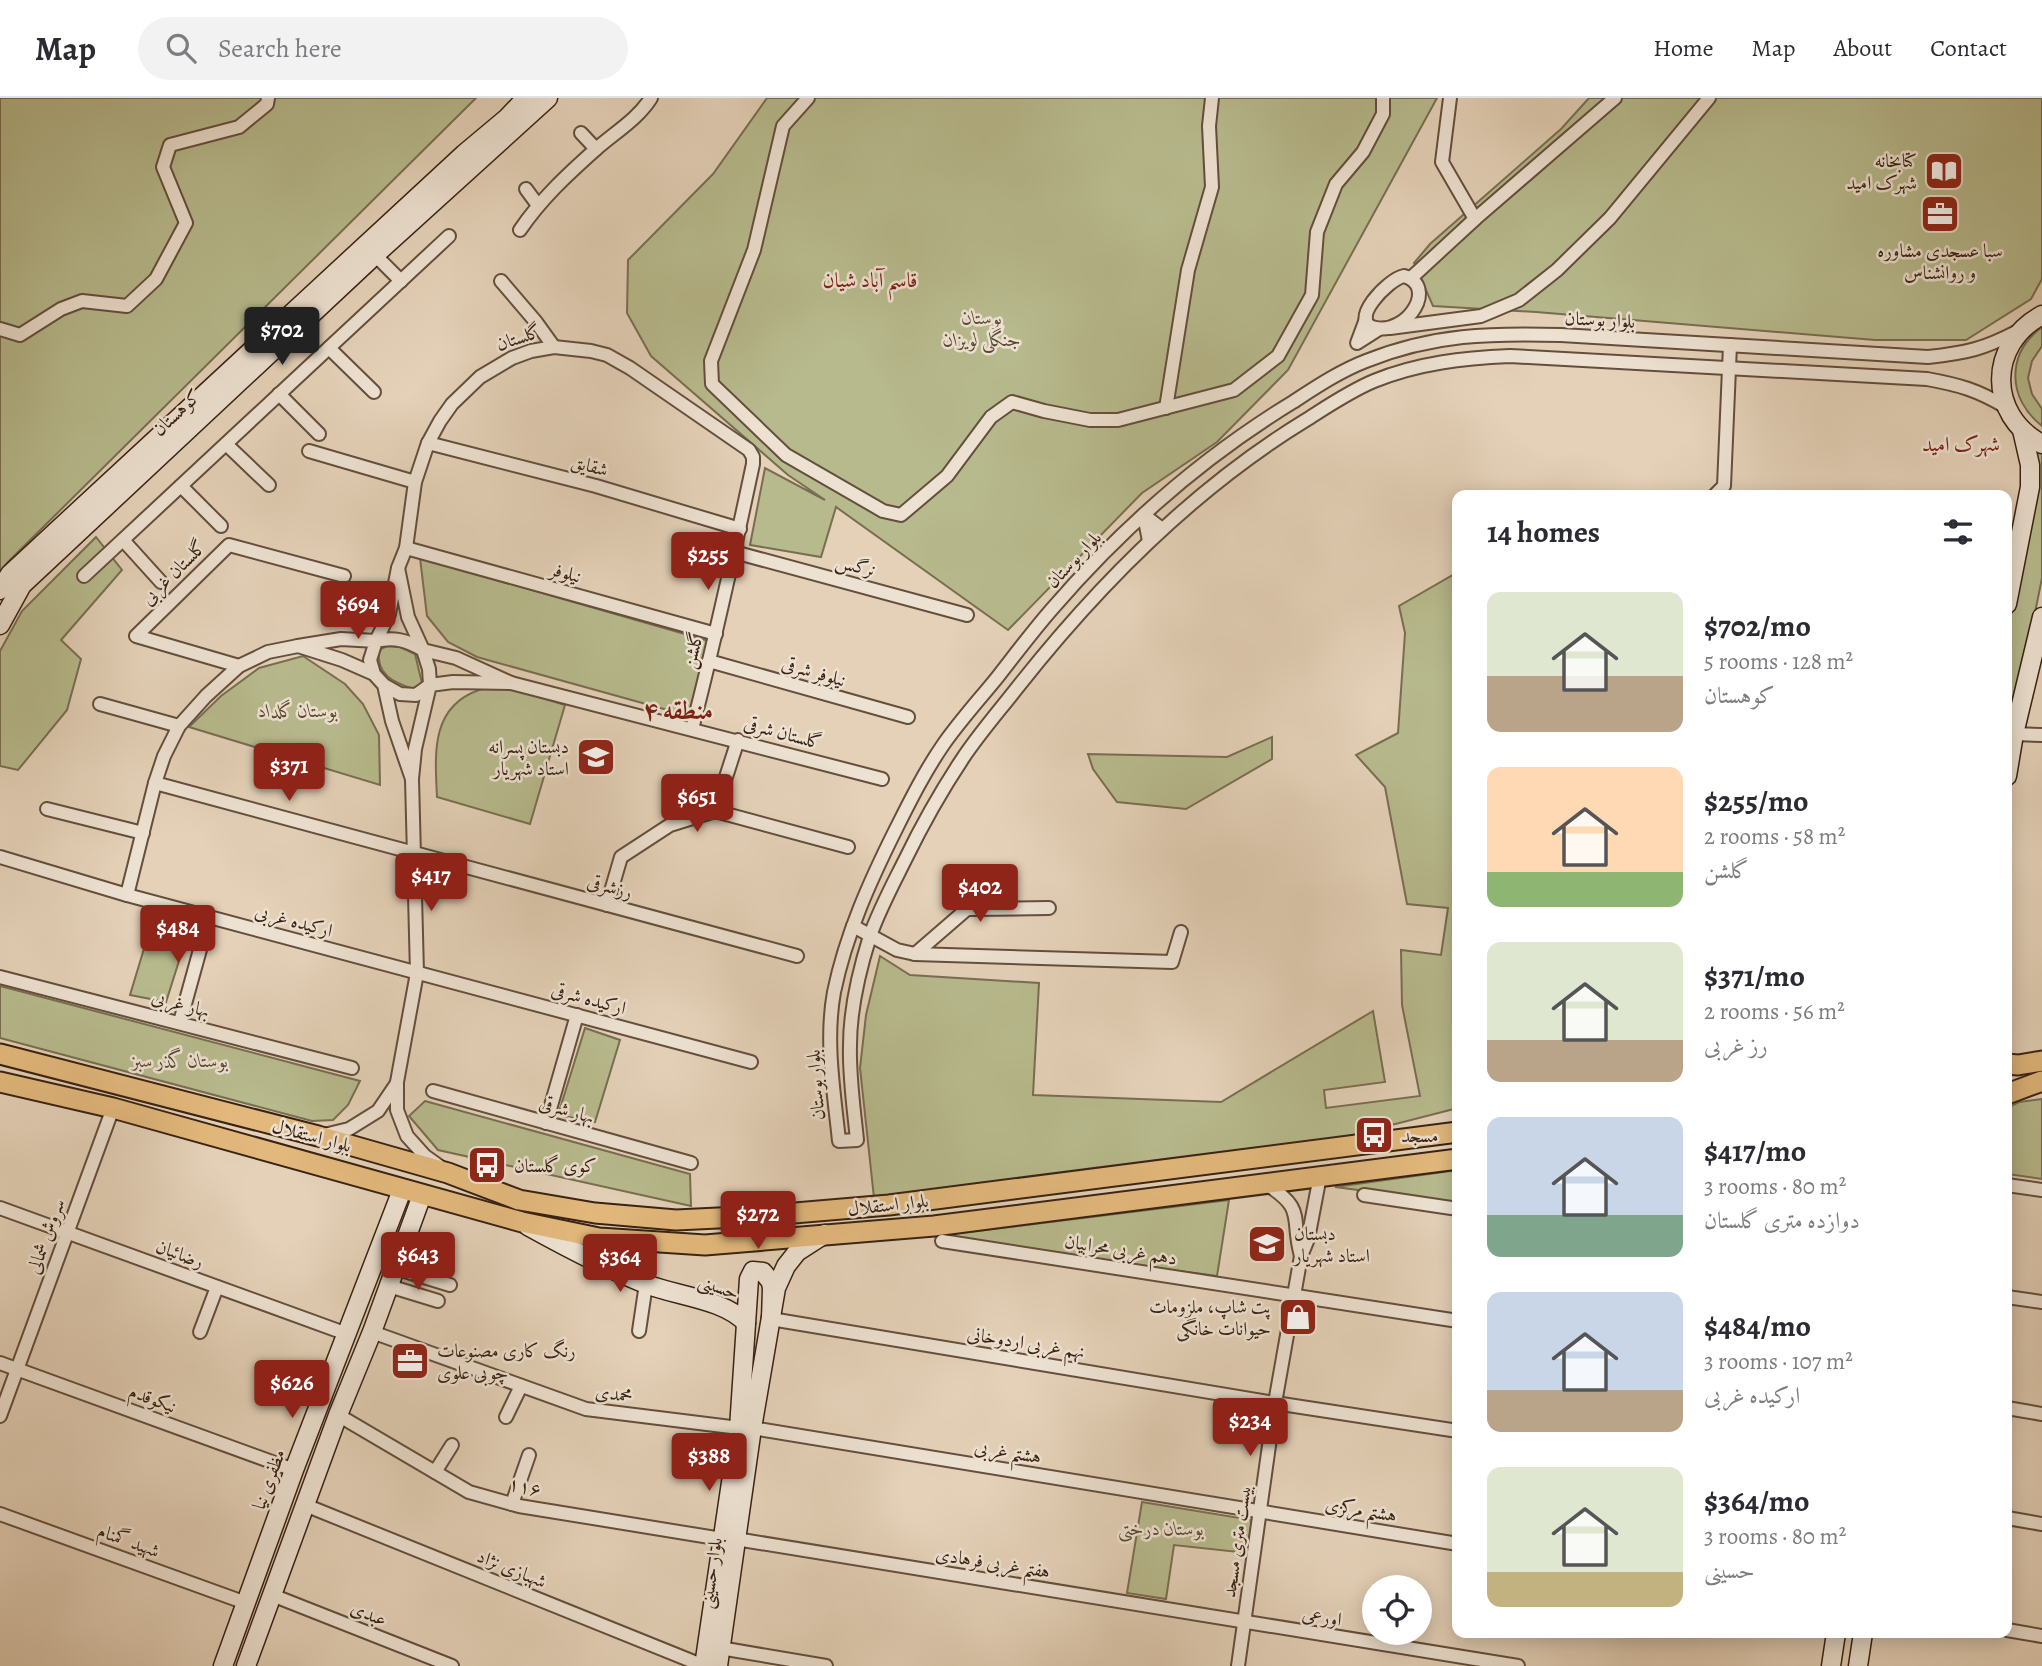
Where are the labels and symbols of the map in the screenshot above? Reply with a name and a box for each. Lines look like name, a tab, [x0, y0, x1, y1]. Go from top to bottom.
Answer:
place label: کتابخانه شهرک امید	[1846, 148, 1917, 196]
library icon: کتابخانه شهرک امید	[1923, 150, 1965, 192]
office icon: سبا عسجدی مشاوره و روانشناس	[1919, 193, 1961, 235]
place label: سبا عسجدی مشاوره و روانشناس	[1877, 238, 2003, 286]
district label: قاسم آباد شیان	[822, 266, 918, 301]
park label: بوستان جنگلی لویزان	[943, 305, 1021, 354]
street label: بلوار بوستان	[1564, 305, 1636, 335]
pin: $702	[241, 308, 323, 367]
street label: گلستان	[493, 319, 544, 357]
street label: کوهستان	[146, 383, 207, 442]
district label: شهرک امید	[1922, 430, 2000, 458]
street label: شقایق	[568, 449, 611, 483]
street label: بلوار بوستان	[1040, 525, 1108, 594]
pin: $255	[667, 532, 749, 592]
street label: گلستان غربی	[135, 534, 213, 612]
street label: نرگس	[833, 548, 879, 584]
street label: نیلوفر	[545, 556, 584, 590]
pin: $694	[317, 582, 399, 641]
street label: گلشن	[676, 629, 710, 671]
street label: نیلوفر شرقی	[779, 650, 849, 694]
district label: منطقه ۴	[643, 693, 713, 728]
park label: بوستان گلداد	[258, 698, 338, 724]
street label: گلستان شرقی	[741, 710, 825, 756]
place label: دبستان پسرانه استاد شهريار	[488, 734, 569, 782]
school or university icon: دبستان پسرانه استاد شهريار	[575, 736, 617, 778]
pin: $371	[248, 744, 330, 803]
pin: $651	[656, 774, 738, 834]
pin: $417	[390, 854, 472, 913]
pin: $402	[939, 864, 1021, 924]
street label: رزشرقی	[584, 868, 635, 905]
street label: ارکیده غربی	[252, 898, 335, 945]
pin: $484	[137, 906, 219, 965]
street label: ارکیده شرقی	[548, 977, 629, 1021]
street label: بهار غربی	[148, 984, 213, 1025]
park label: بوستان گذر سبز	[130, 1047, 229, 1074]
street label: بلوار بوستان	[801, 1049, 831, 1121]
street label: بهار شرقی	[536, 1090, 597, 1130]
street label: بلوار استقلال	[269, 1113, 354, 1159]
bus stop icon: مسجد	[1353, 1114, 1395, 1156]
place label: مسجد	[1401, 1123, 1438, 1149]
bus stop icon: کوی گلستان	[466, 1144, 508, 1186]
place label: کوی گلستان	[514, 1153, 597, 1179]
street label: بلوار استقلال	[846, 1188, 930, 1222]
pin: $272	[717, 1192, 799, 1251]
street label: سروش شمالی	[20, 1195, 72, 1278]
place label: دبستان استاد شهریار	[1292, 1221, 1370, 1269]
school or university icon: دبستان استاد شهریار	[1246, 1223, 1288, 1265]
street label: دهم غربی محرابیان	[1062, 1228, 1179, 1277]
pin: $643	[377, 1232, 459, 1292]
street label: رضائیان	[152, 1233, 207, 1275]
pin: $364	[579, 1234, 661, 1294]
street label: حسینی	[695, 1268, 743, 1306]
place label: پت شاپ، ملزومات حیوانات خانگی	[1149, 1294, 1271, 1342]
shop icon: پت شاپ، ملزومات حیوانات خانگی	[1277, 1296, 1319, 1338]
street label: نهم غربی اردوخانی	[964, 1321, 1087, 1370]
place label: رنگ کاری مصنوعات چوبی علوی	[437, 1338, 576, 1387]
office icon: رنگ کاری مصنوعات چوبی علوی	[389, 1340, 431, 1382]
pin: $626	[251, 1360, 333, 1420]
street label: نیکوقدم	[124, 1378, 180, 1422]
street label: محمدی	[594, 1379, 634, 1409]
pin: $234	[1209, 1398, 1291, 1458]
pin: $388	[668, 1434, 750, 1493]
street label: هشتم غربی	[972, 1434, 1043, 1476]
street label: مظفری نیا	[246, 1445, 292, 1513]
street label: ۱۱۶	[506, 1471, 544, 1503]
street label: بیست متری مسجد	[1216, 1483, 1258, 1599]
street label: هشتم مرکزی	[1322, 1491, 1399, 1534]
park label: بوستان درختی	[1118, 1516, 1205, 1542]
street label: شهید گمنام	[93, 1518, 163, 1567]
street label: بلوار حسینی	[693, 1536, 729, 1610]
street label: هفتم غربی فرهادی	[933, 1541, 1052, 1591]
street label: شهبازی نژاد	[473, 1543, 550, 1595]
street label: عبدی	[347, 1595, 391, 1633]
street label: اورعی	[1300, 1601, 1343, 1633]

